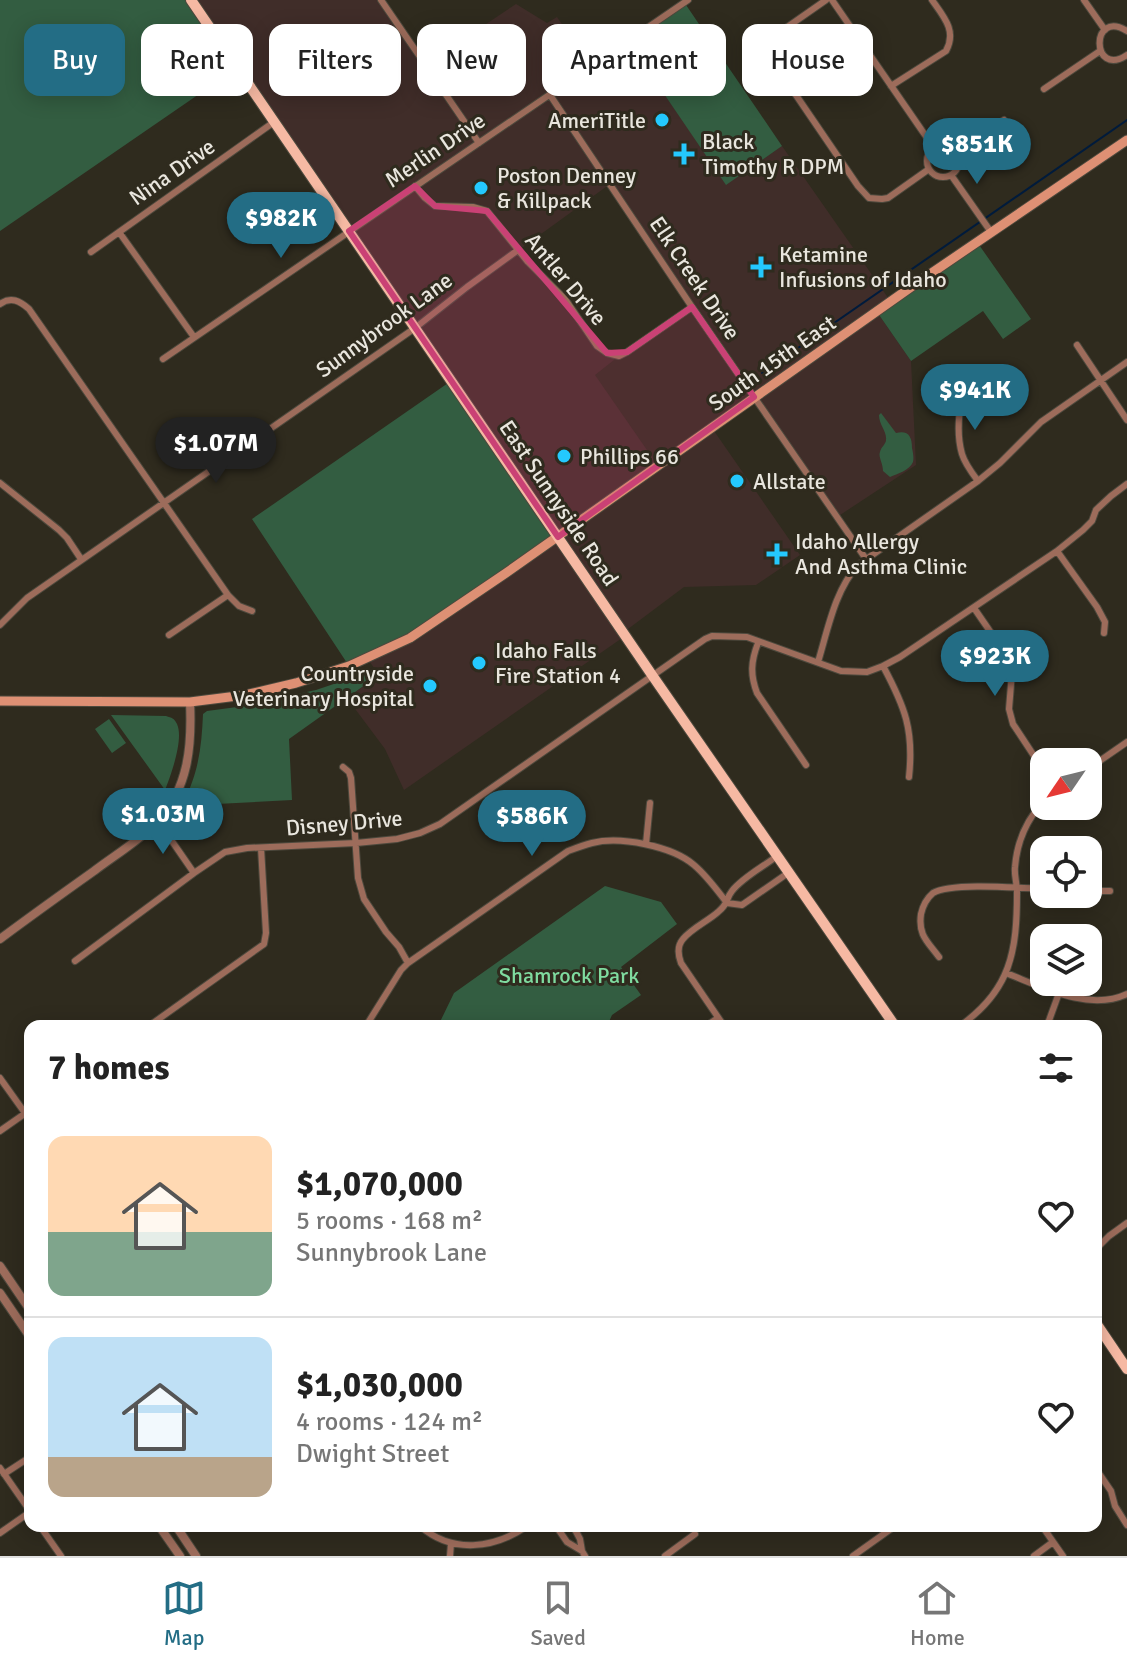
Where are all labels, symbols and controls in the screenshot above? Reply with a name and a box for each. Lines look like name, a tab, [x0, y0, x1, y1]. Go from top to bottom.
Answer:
chip: Buy	[24, 24, 125, 96]
chip: Rent	[141, 24, 253, 96]
chip: Filters	[269, 24, 401, 96]
chip: New	[417, 24, 526, 96]
chip: Apartment	[542, 24, 726, 96]
chip: House	[742, 24, 873, 96]
street label: Merlin Drive	[380, 107, 490, 193]
place label: AmeriTitle	[548, 107, 646, 134]
marker: AmeriTitle	[653, 111, 671, 129]
pin: $851K	[921, 118, 1033, 186]
place label: Black Timothy R DPM	[702, 128, 844, 180]
text: $851K	[941, 128, 1013, 160]
street label: Nina Drive	[124, 133, 220, 211]
marker: Black Timothy R DPM	[673, 143, 695, 165]
place label: Poston Denney & Killpack	[497, 162, 637, 214]
marker: Poston Denney & Killpack	[472, 179, 490, 197]
pin: $982K	[225, 192, 337, 260]
text: $982K	[245, 202, 317, 234]
street label: Elk Creek Drive	[644, 211, 746, 345]
street label: Antler Drive	[519, 227, 613, 331]
place label: Ketamine Infusions of Idaho	[779, 241, 947, 293]
marker: Ketamine Infusions of Idaho	[750, 256, 772, 278]
street label: Sunnybrook Lane	[311, 267, 457, 383]
street label: South 15th East	[703, 309, 841, 417]
pin: $941K	[919, 364, 1031, 432]
text: $941K	[939, 374, 1011, 406]
street label: East Sunnyside Road	[494, 415, 624, 591]
pin: $1.07M	[151, 417, 281, 485]
text: $1.07M	[173, 427, 259, 459]
place label: Phillips 66	[580, 443, 679, 470]
marker: Phillips 66	[555, 447, 573, 465]
place label: Allstate	[753, 468, 826, 495]
marker: Allstate	[728, 472, 746, 490]
place label: Idaho Allergy And Asthma Clinic	[795, 528, 967, 580]
marker: Idaho Allergy And Asthma Clinic	[766, 543, 788, 565]
pin: $923K	[939, 630, 1051, 698]
place label: Idaho Falls Fire Station 4	[495, 637, 621, 689]
text: $923K	[959, 640, 1031, 672]
marker: Idaho Falls Fire Station 4	[470, 654, 488, 672]
place label: Countryside Veterinary Hospital	[233, 660, 414, 712]
marker: Countryside Veterinary Hospital	[421, 677, 439, 695]
north arrow	[1030, 748, 1102, 820]
map controls	[1030, 748, 1102, 996]
pin: $1.03M	[98, 788, 228, 856]
pin: $586K	[476, 790, 588, 858]
text: $1.03M	[120, 798, 206, 830]
text: $586K	[496, 800, 568, 832]
street label: Disney Drive	[285, 804, 403, 842]
button: locate	[1030, 836, 1102, 908]
button: layers	[1030, 924, 1102, 996]
park label: Shamrock Park	[499, 962, 639, 989]
icon: filters	[1034, 1046, 1078, 1090]
text: 7 homes	[48, 1047, 169, 1089]
text: $1,070,000	[296, 1163, 463, 1205]
icon: home	[112, 1168, 208, 1264]
icon: heart	[1034, 1194, 1078, 1238]
text: 5 rooms · 168 m²	[296, 1205, 483, 1237]
text: Sunnybrook Lane	[296, 1237, 487, 1269]
text: $1,030,000	[296, 1364, 463, 1406]
icon: home	[112, 1369, 208, 1465]
icon: heart	[1034, 1395, 1078, 1439]
text: 4 rooms · 124 m²	[296, 1406, 483, 1438]
text: Dwight Street	[296, 1438, 449, 1470]
tab: Map	[162, 1576, 206, 1651]
tab: Saved	[530, 1576, 586, 1651]
tab: Home	[910, 1576, 965, 1651]

